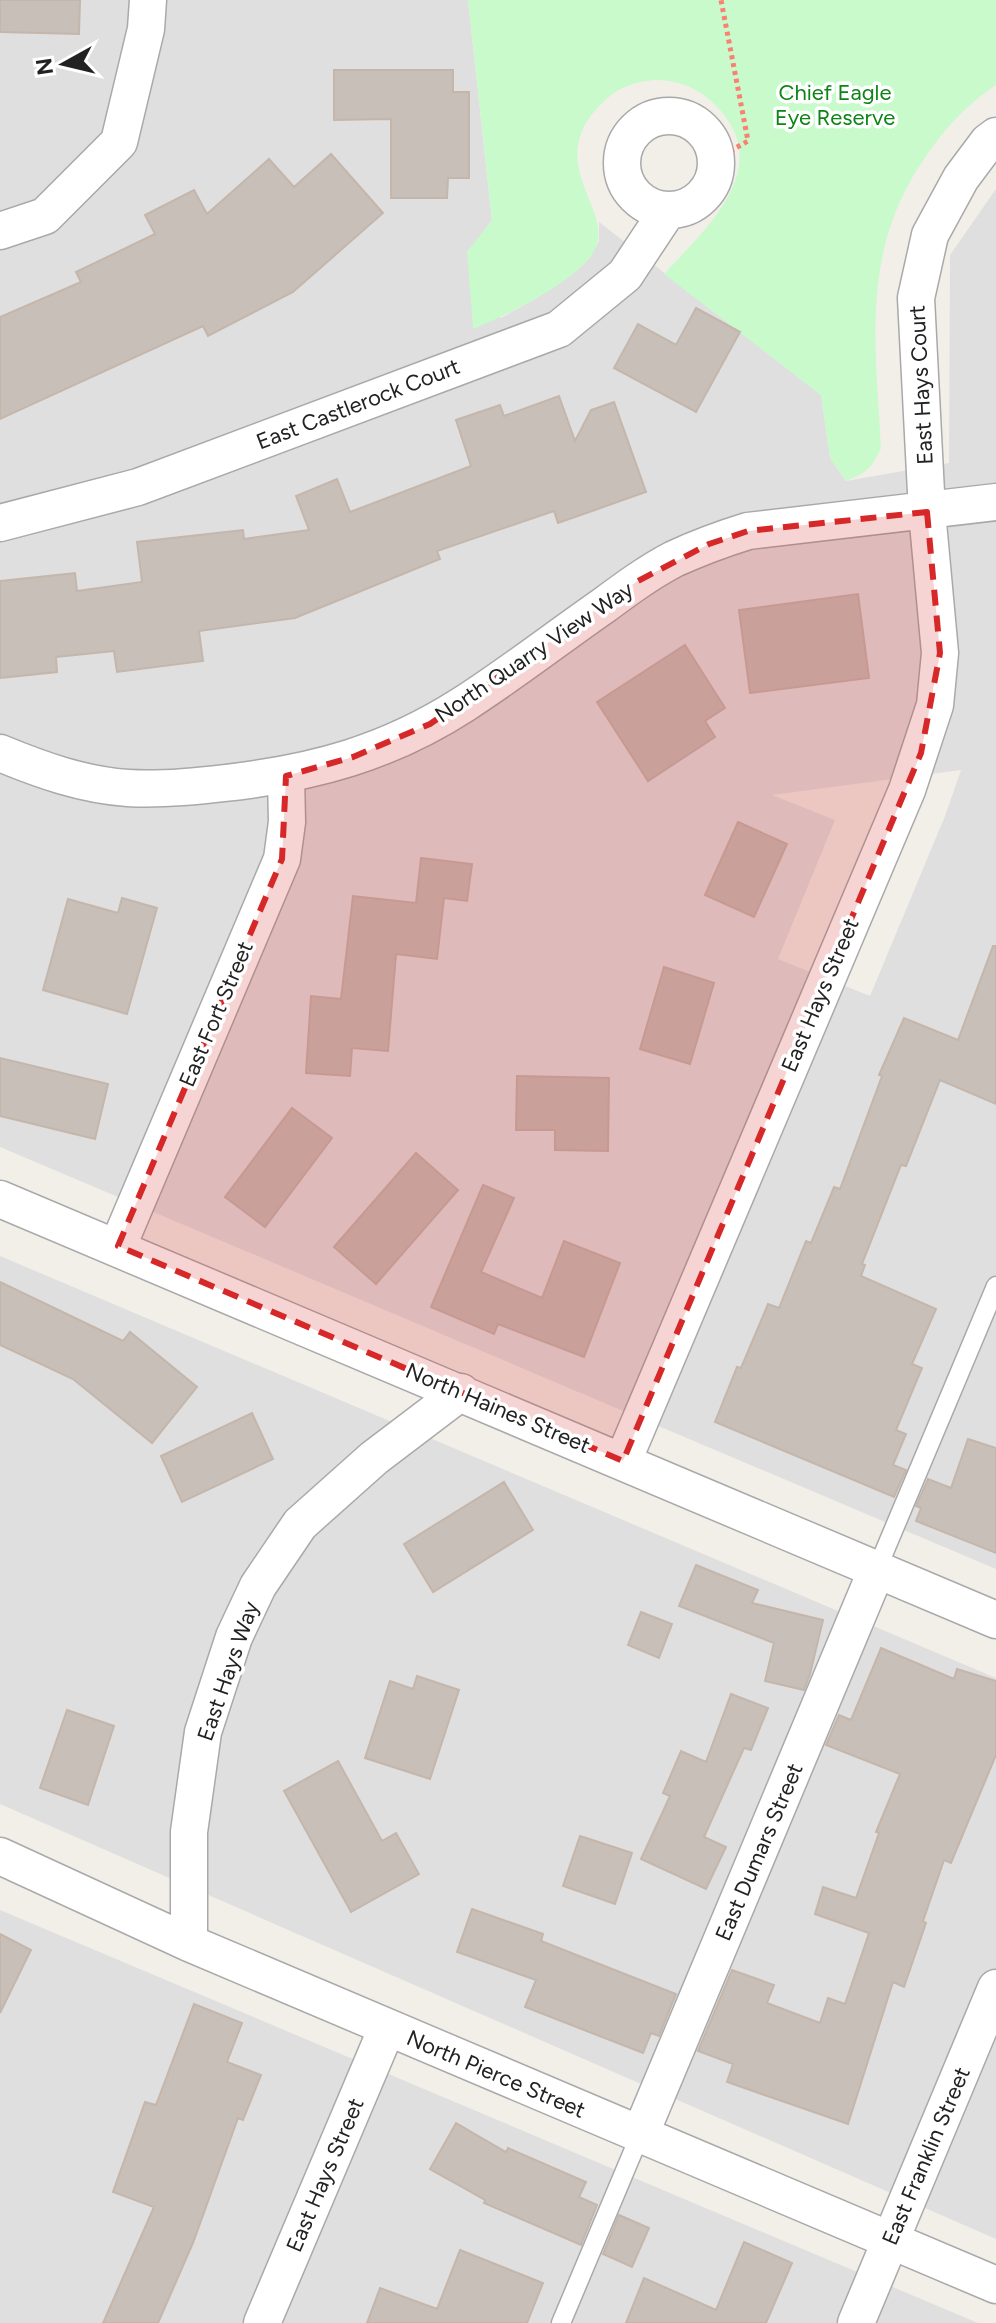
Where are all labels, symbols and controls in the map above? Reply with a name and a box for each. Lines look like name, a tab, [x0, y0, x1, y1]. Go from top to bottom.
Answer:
north arrow	[24, 24, 104, 104]
text: N	[30, 56, 59, 77]
park label: Chief Eagle Eye Reserve	[775, 79, 895, 131]
street label: East Hays Court	[903, 305, 939, 465]
street label: East Castlerock Court	[253, 353, 463, 455]
street label: North Quarry View Way	[430, 575, 639, 728]
street label: East Hays Street	[775, 914, 865, 1076]
street label: East Fort Street	[173, 937, 259, 1091]
street label: North Haines Street	[402, 1357, 594, 1459]
street label: East Hays Way	[191, 1597, 265, 1744]
street label: East Dumars Street	[709, 1759, 809, 1945]
street label: North Pierce Street	[403, 2024, 589, 2124]
street label: East Franklin Street	[876, 2063, 976, 2249]
street label: East Hays Street	[280, 2094, 370, 2256]

